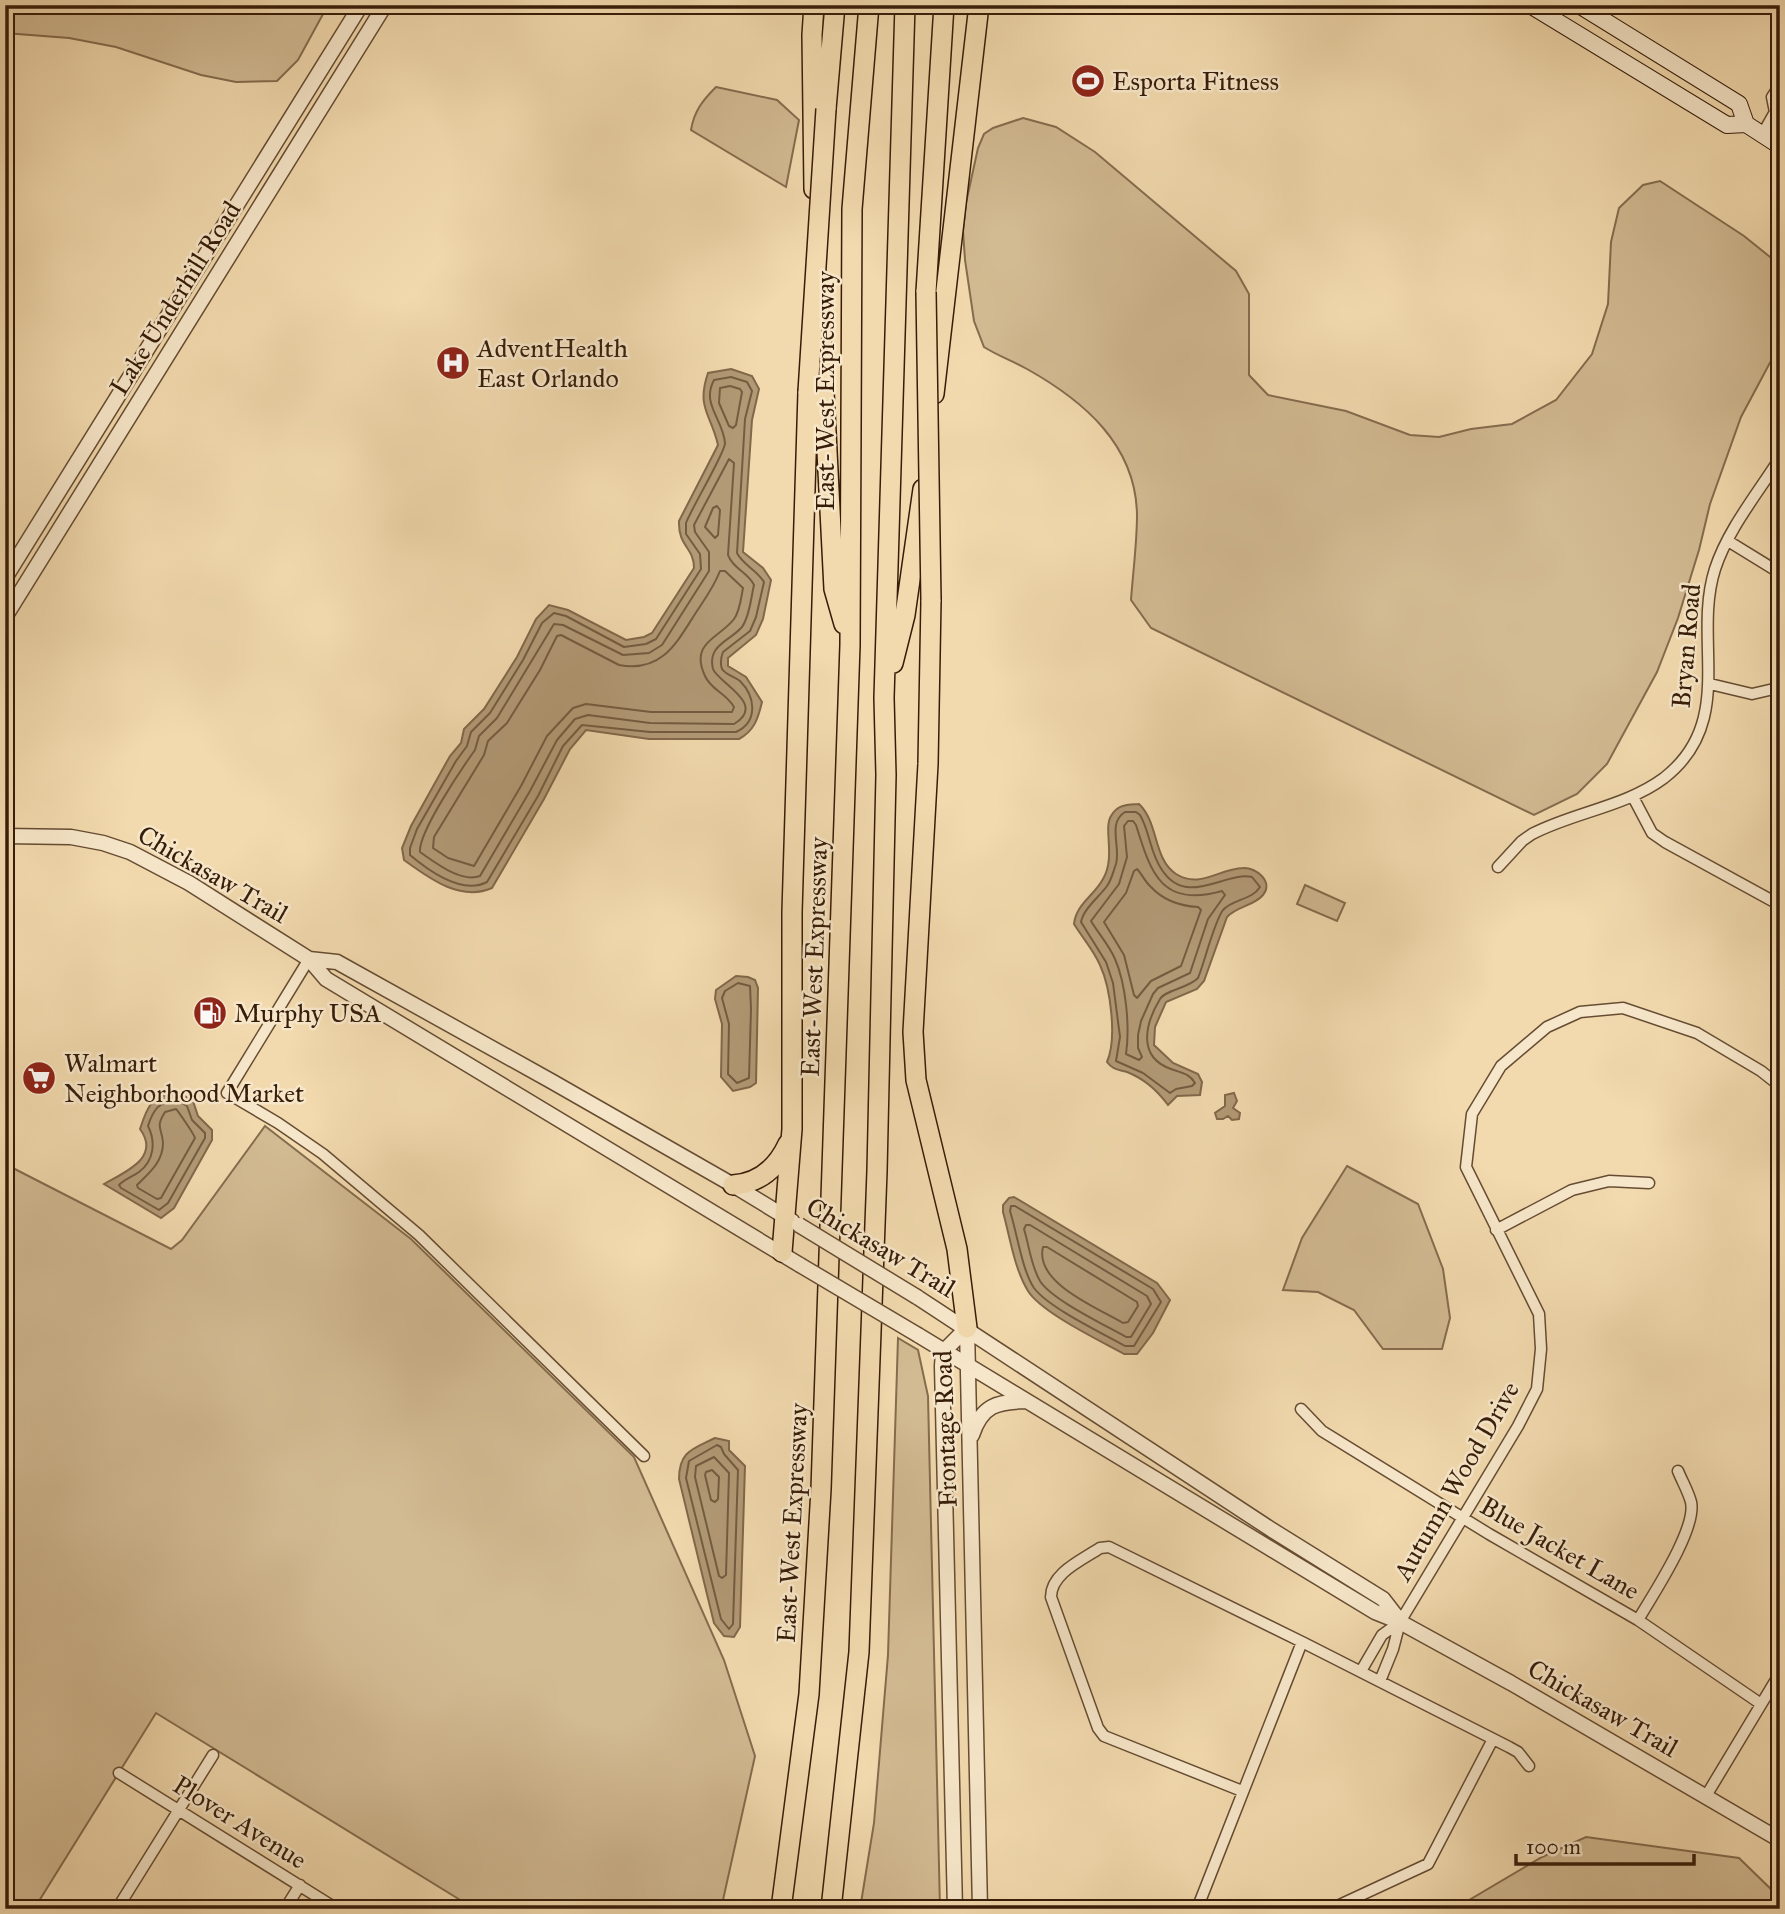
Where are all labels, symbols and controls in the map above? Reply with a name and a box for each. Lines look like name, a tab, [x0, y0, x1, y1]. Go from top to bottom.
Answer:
sports icon: Esporta Fitness	[1069, 62, 1107, 100]
place label: Esporta Fitness	[1112, 65, 1279, 97]
street label: Lake Underhill Road	[102, 195, 248, 401]
street label: East-West Expressway	[809, 270, 841, 511]
place label: AdventHealth East Orlando	[476, 332, 629, 394]
hospital icon: AdventHealth East Orlando	[434, 344, 472, 382]
street label: Bryan Road	[1665, 582, 1707, 710]
street label: Chickasaw Trail	[132, 818, 294, 930]
street label: East-West Expressway	[794, 836, 834, 1077]
fuel station icon: Murphy USA	[191, 994, 229, 1032]
place label: Murphy USA	[234, 997, 382, 1029]
place label: Walmart Neighborhood Market	[64, 1047, 304, 1109]
supermarket icon: Walmart Neighborhood Market	[20, 1059, 58, 1097]
street label: Chickasaw Trail	[801, 1190, 961, 1304]
street label: Frontage Road	[926, 1350, 964, 1508]
street label: Autumn Wood Drive	[1385, 1376, 1526, 1587]
street label: East-West Expressway	[770, 1402, 814, 1644]
street label: Blue Jacket Lane	[1475, 1489, 1646, 1607]
street label: Chickasaw Trail	[1522, 1652, 1684, 1764]
street label: Plover Avenue	[167, 1768, 313, 1876]
scale bar	[1516, 1823, 1694, 1867]
text: 100 m	[1526, 1834, 1581, 1860]

